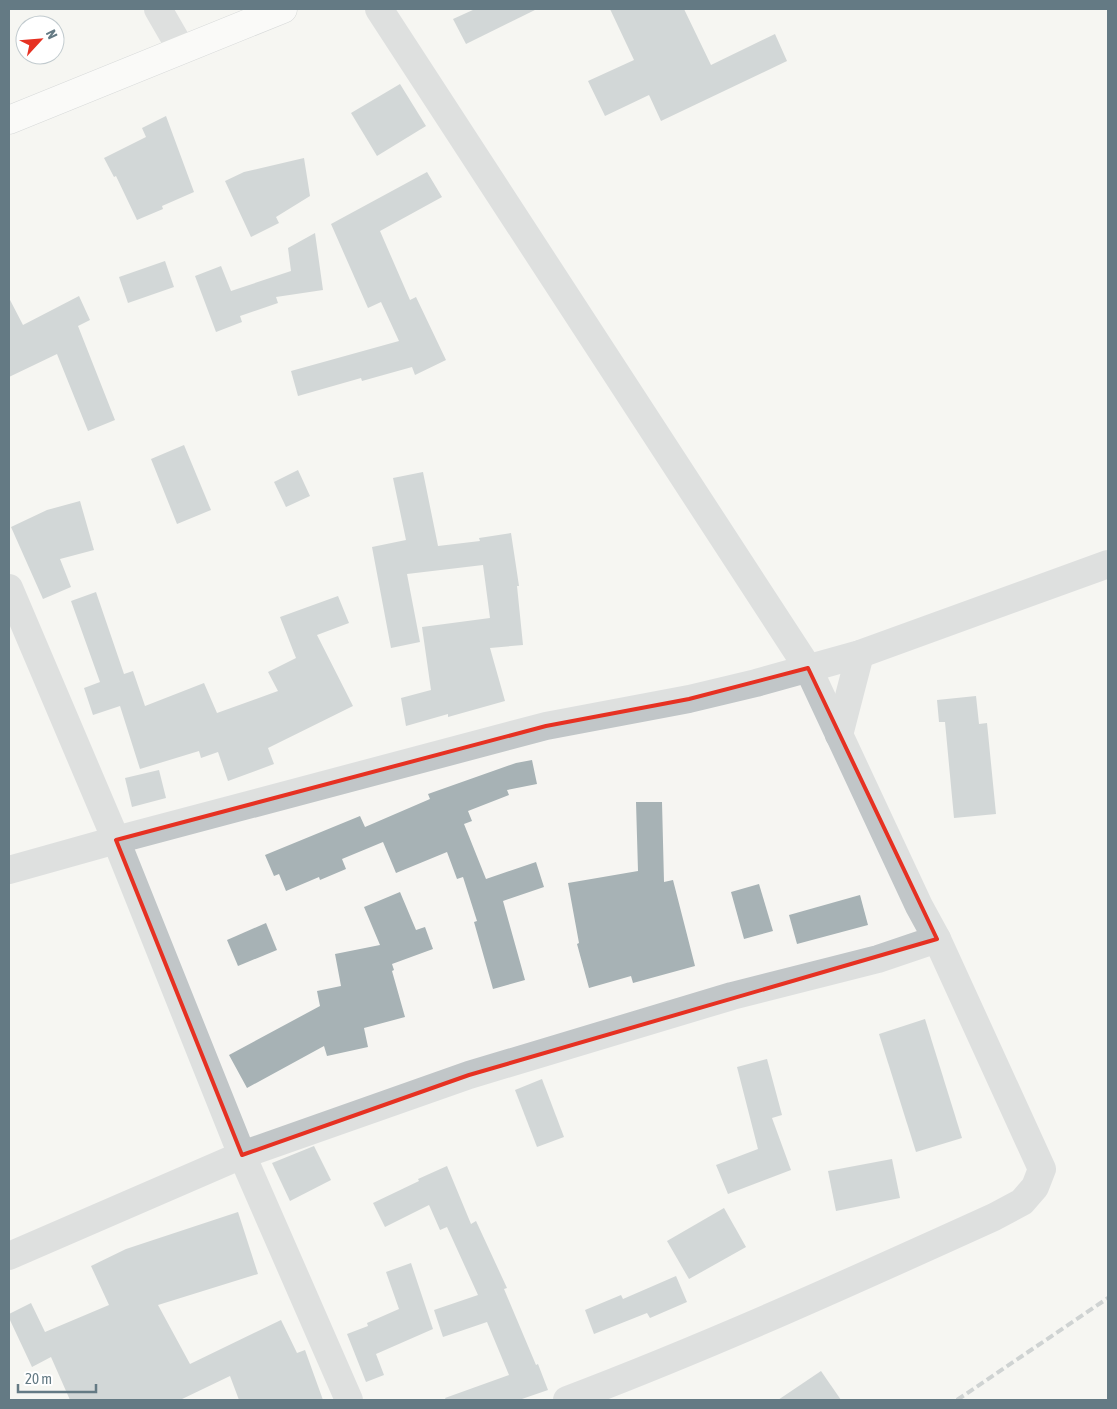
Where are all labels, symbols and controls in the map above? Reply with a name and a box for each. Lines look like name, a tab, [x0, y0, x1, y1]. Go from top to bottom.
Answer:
north arrow	[15, 15, 65, 65]
text: N	[43, 27, 61, 42]
scale bar	[18, 1362, 95, 1394]
text: 20 m	[25, 1370, 52, 1387]

